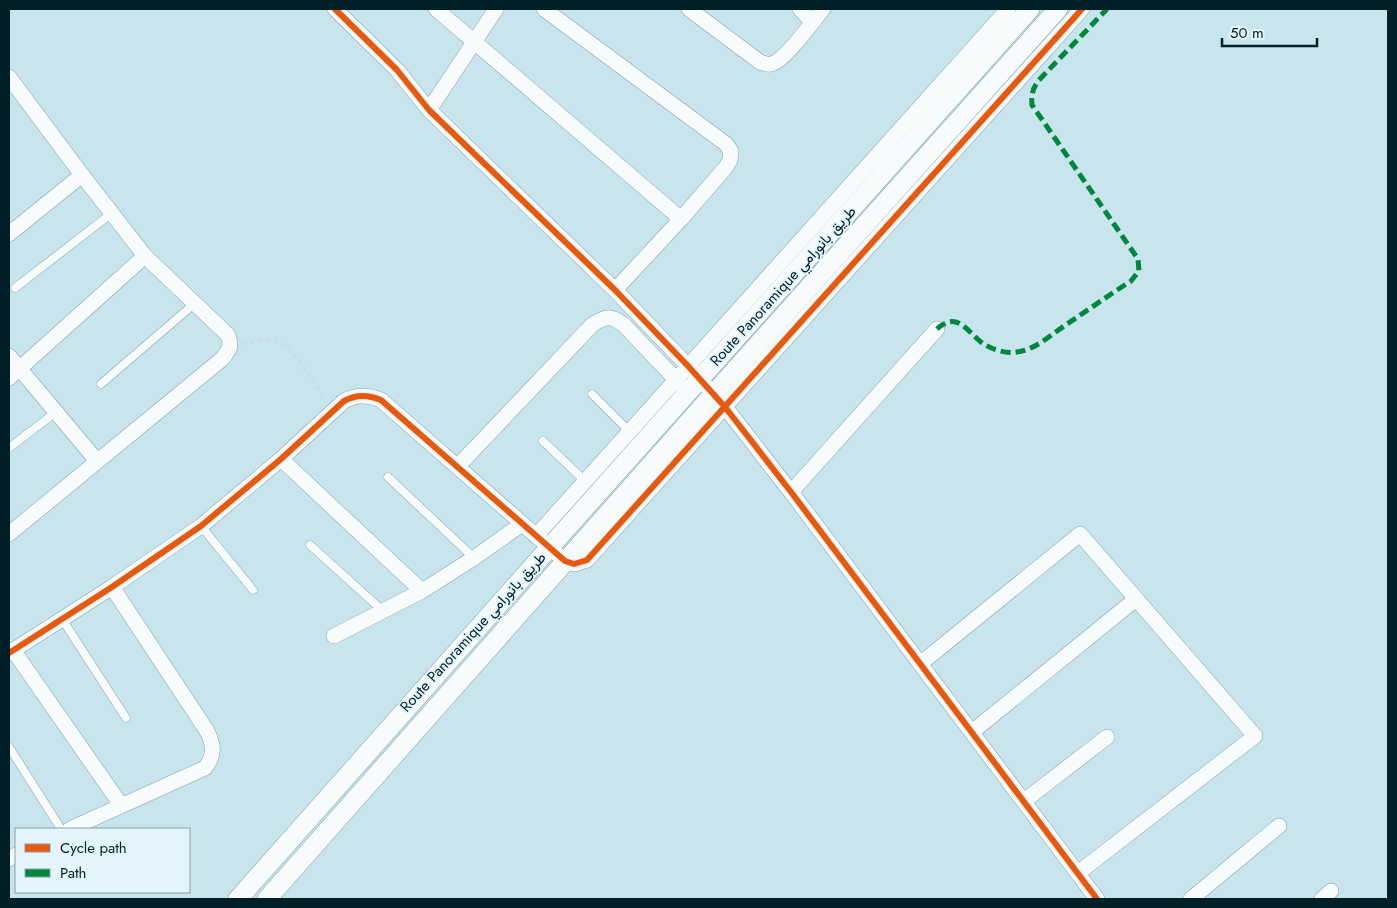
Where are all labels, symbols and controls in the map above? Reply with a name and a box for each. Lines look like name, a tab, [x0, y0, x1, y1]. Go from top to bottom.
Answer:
scale bar	[1222, 15, 1317, 47]
text: 50 m	[1230, 22, 1264, 44]
street label: Route Panoramique طريق بانورامي	[705, 201, 863, 372]
street label: Route Panoramique طريق بانورامي	[395, 547, 553, 718]
legend	[15, 828, 190, 893]
text: Cycle path	[60, 837, 127, 859]
text: Path	[60, 862, 86, 884]

